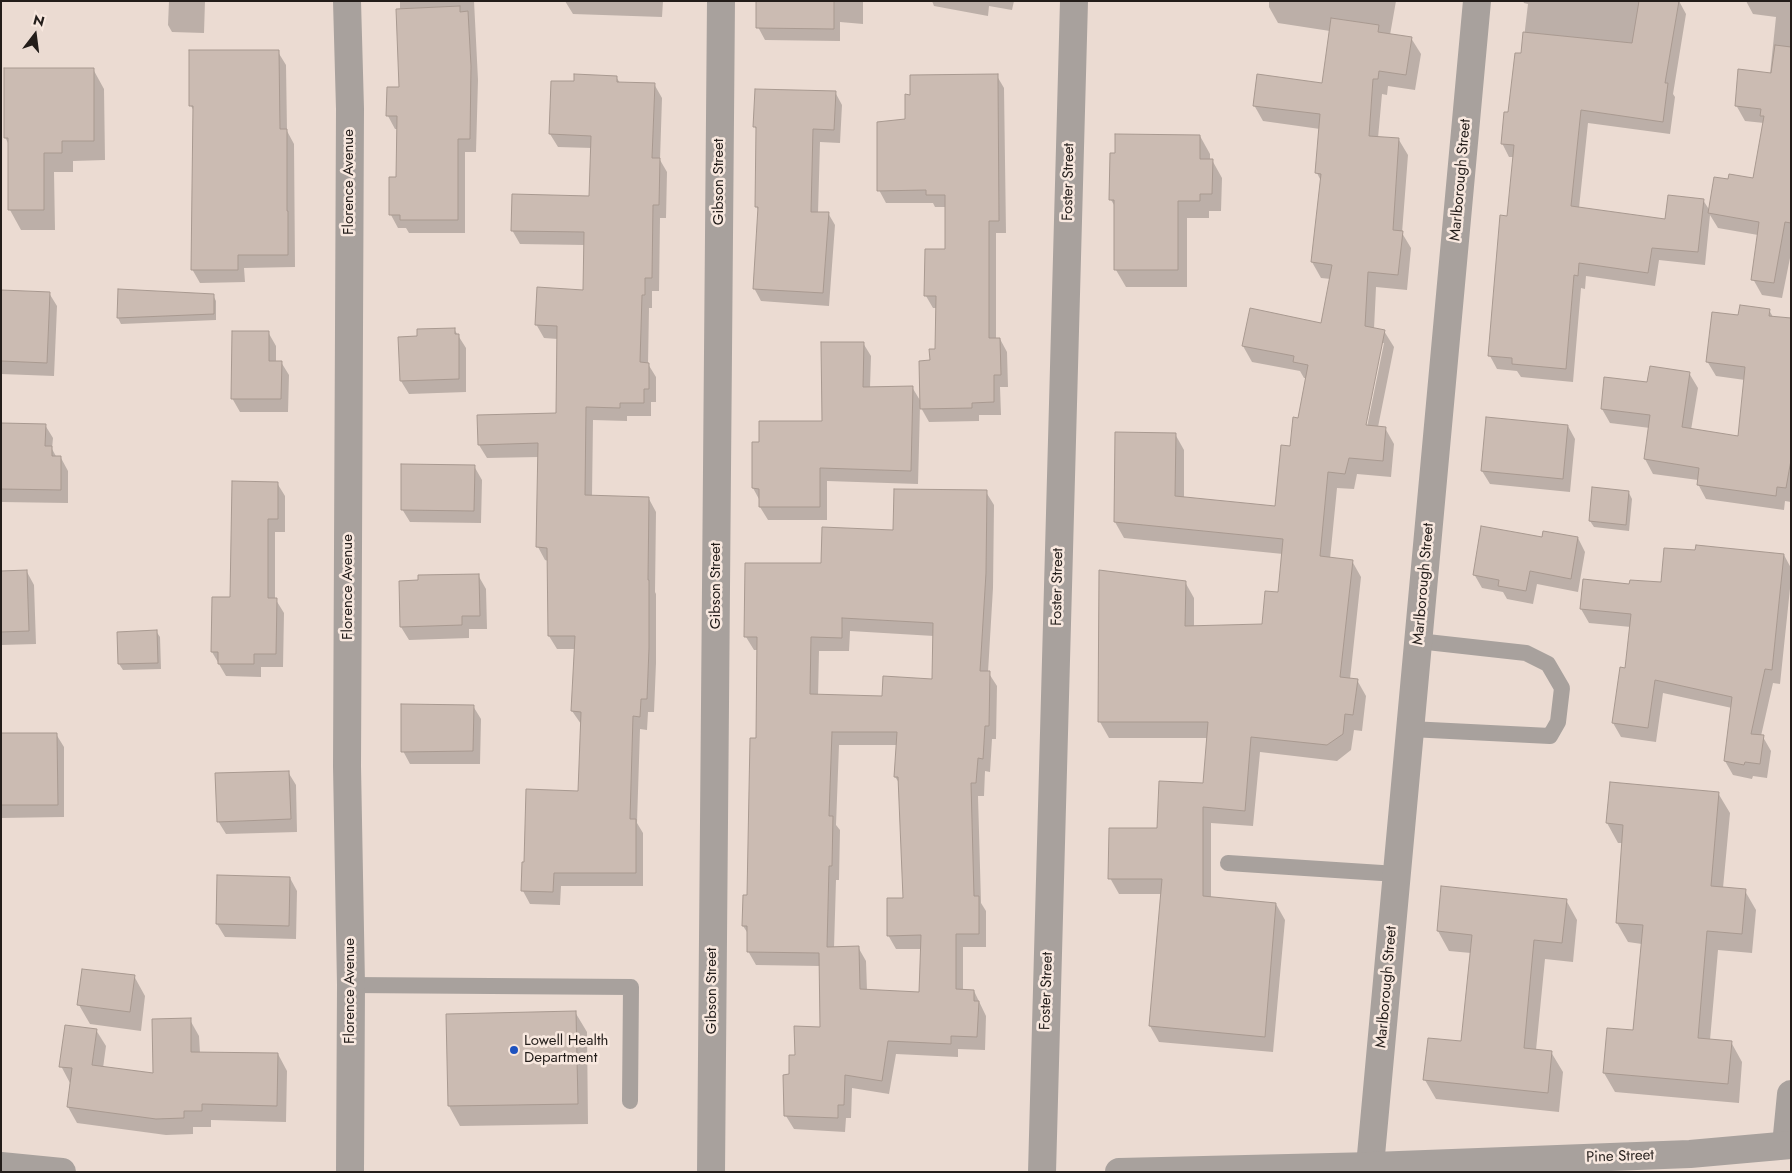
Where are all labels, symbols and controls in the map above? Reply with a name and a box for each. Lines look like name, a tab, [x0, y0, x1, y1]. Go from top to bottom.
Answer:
text: N	[31, 9, 47, 32]
north arrow	[10, 10, 60, 60]
street label: Marlborough Street	[1447, 118, 1475, 242]
street label: Florence Avenue	[340, 129, 358, 235]
street label: Gibson Street	[710, 139, 728, 225]
street label: Foster Street	[1059, 143, 1079, 221]
street label: Marlborough Street	[1410, 522, 1438, 646]
street label: Florence Avenue	[339, 534, 357, 640]
street label: Gibson Street	[707, 543, 725, 629]
street label: Foster Street	[1048, 548, 1068, 626]
street label: Marlborough Street	[1373, 925, 1401, 1049]
street label: Florence Avenue	[341, 938, 359, 1044]
street label: Gibson Street	[703, 948, 721, 1034]
street label: Foster Street	[1037, 952, 1057, 1030]
place label: Lowell Health Department	[524, 1032, 608, 1067]
marker: Lowell Health Department	[508, 1044, 520, 1056]
street label: Pine Street	[1586, 1147, 1654, 1167]

